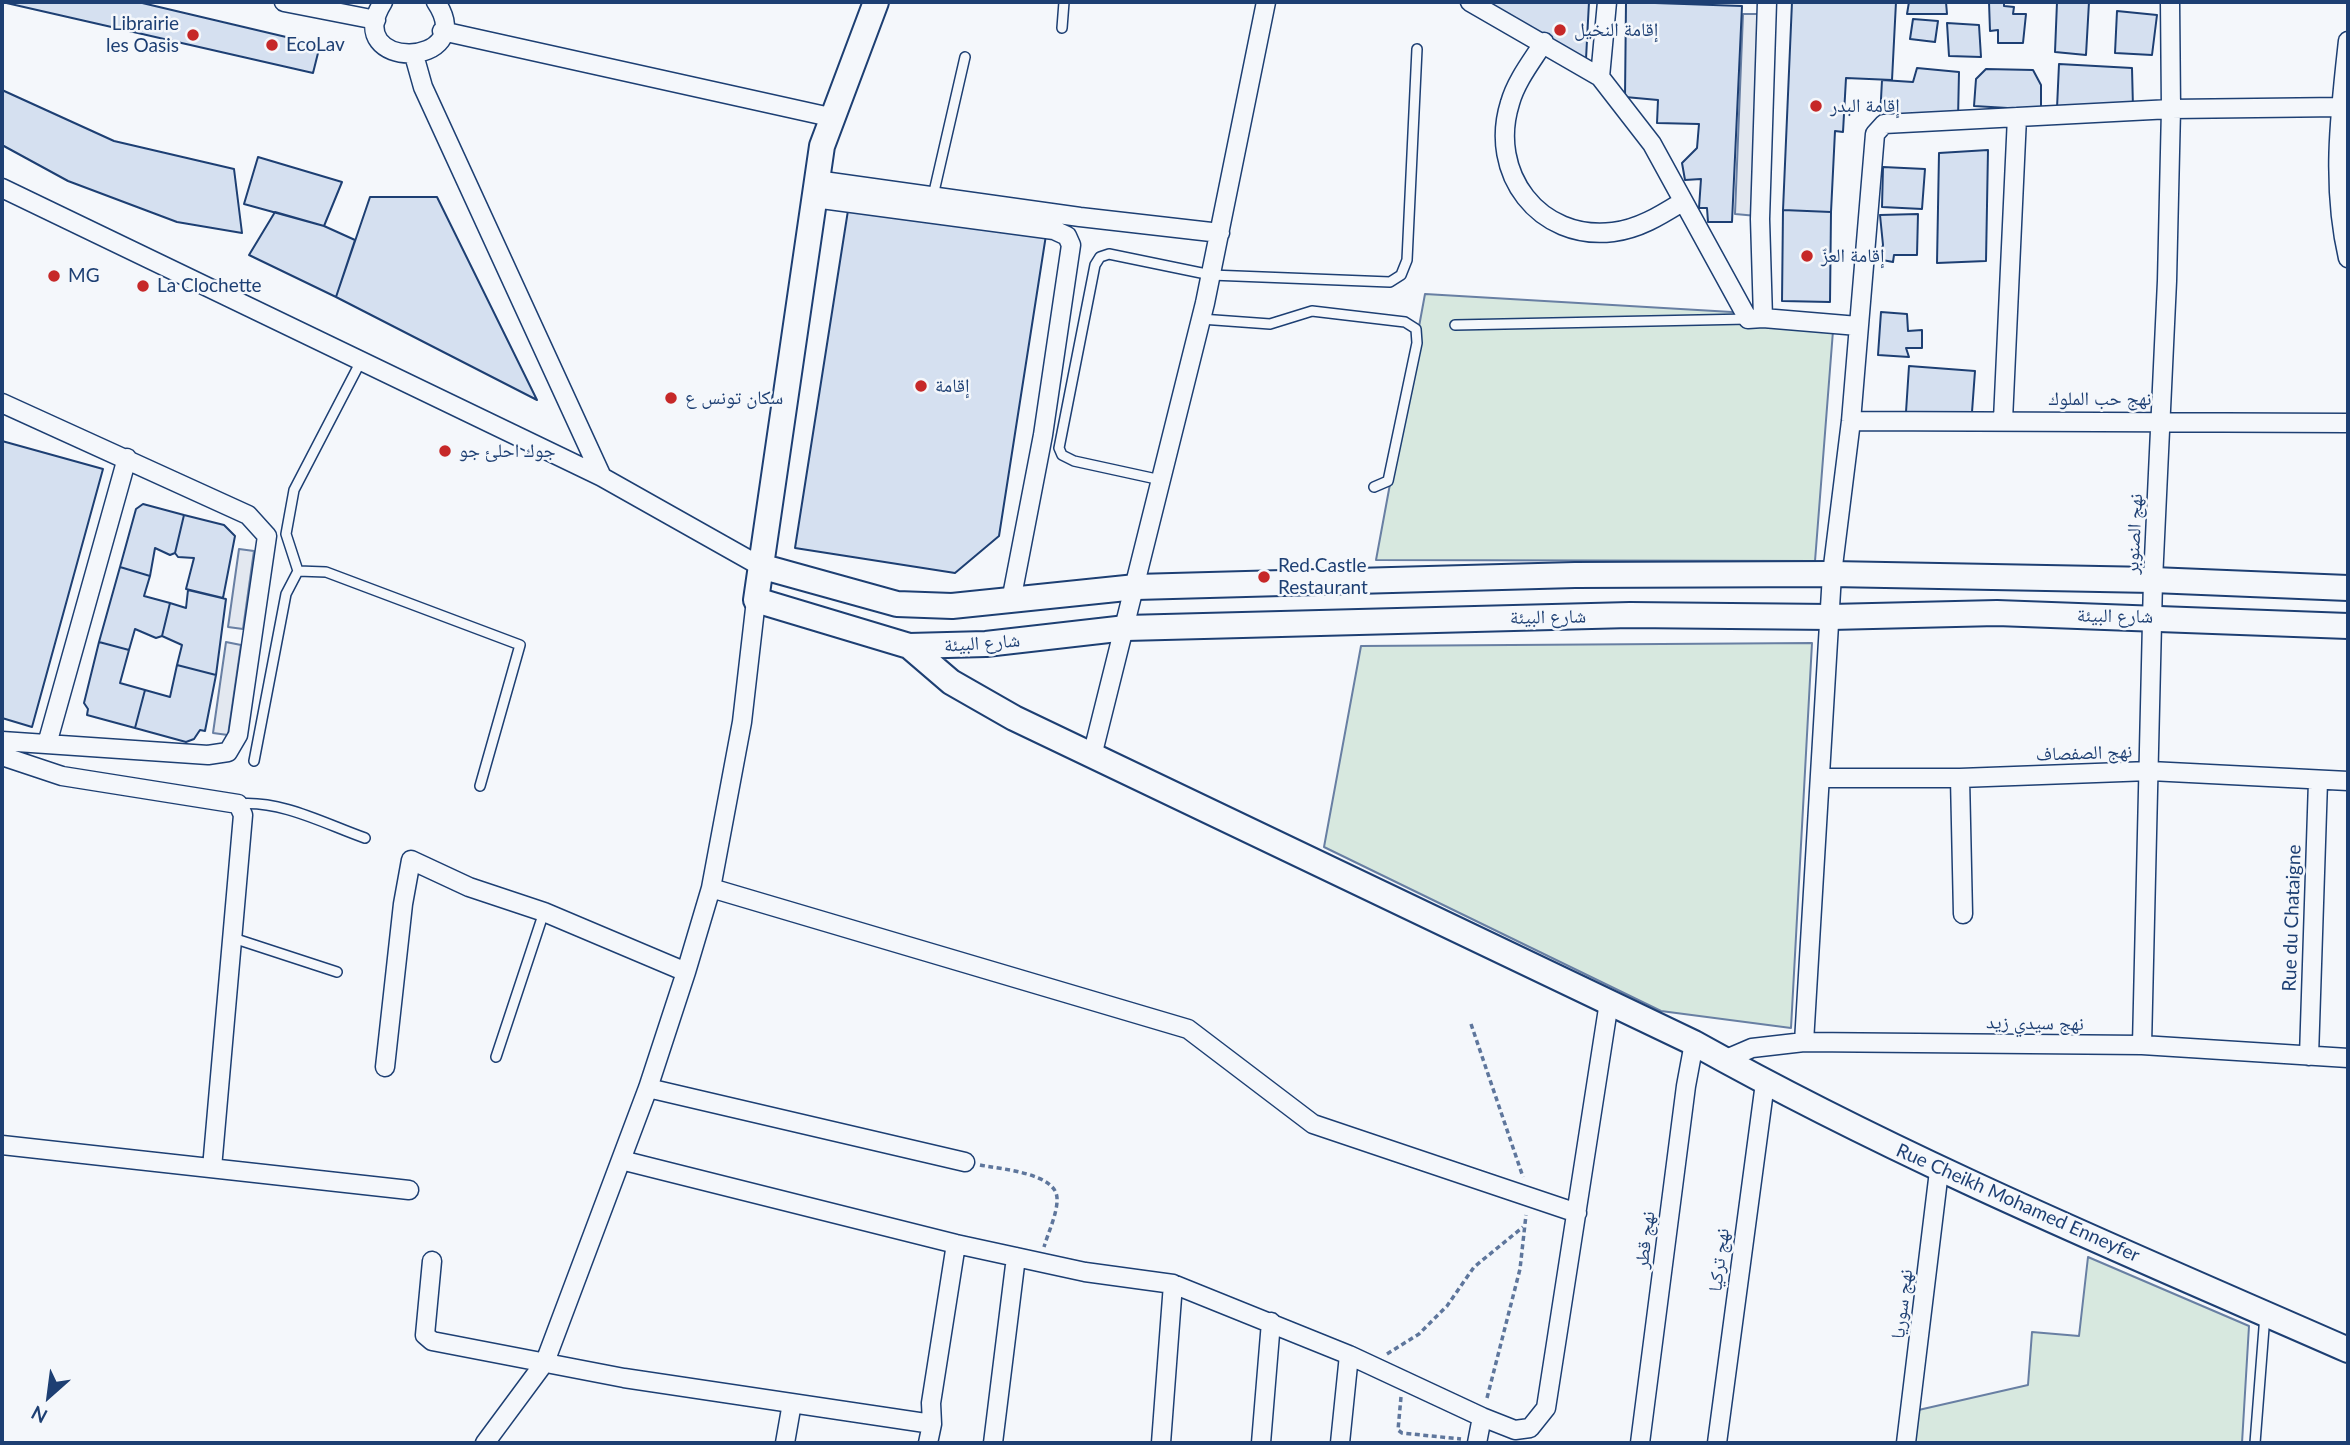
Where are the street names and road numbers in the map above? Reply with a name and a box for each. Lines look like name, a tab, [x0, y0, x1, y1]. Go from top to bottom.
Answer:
street label: نهج حب الملوك	[2049, 388, 2151, 410]
street label: نهج الصنوبر	[2121, 493, 2147, 575]
street label: شارع البيئة	[2077, 604, 2153, 628]
street label: شارع البيئة	[1510, 605, 1586, 629]
street label: شارع البيئة	[943, 629, 1021, 657]
street label: نهج الصفصاف	[2035, 740, 2133, 766]
street label: Rue du Chataigne	[2278, 844, 2306, 992]
street label: نهج سيدي زيد	[1986, 1011, 2084, 1035]
street label: Rue Cheikh Mohamed Enneyfer	[1893, 1139, 2143, 1267]
street label: نهج قطر	[1630, 1210, 1660, 1270]
street label: نهج تركيا	[1704, 1227, 1734, 1293]
street label: نهج سوريا	[1886, 1268, 1918, 1340]

